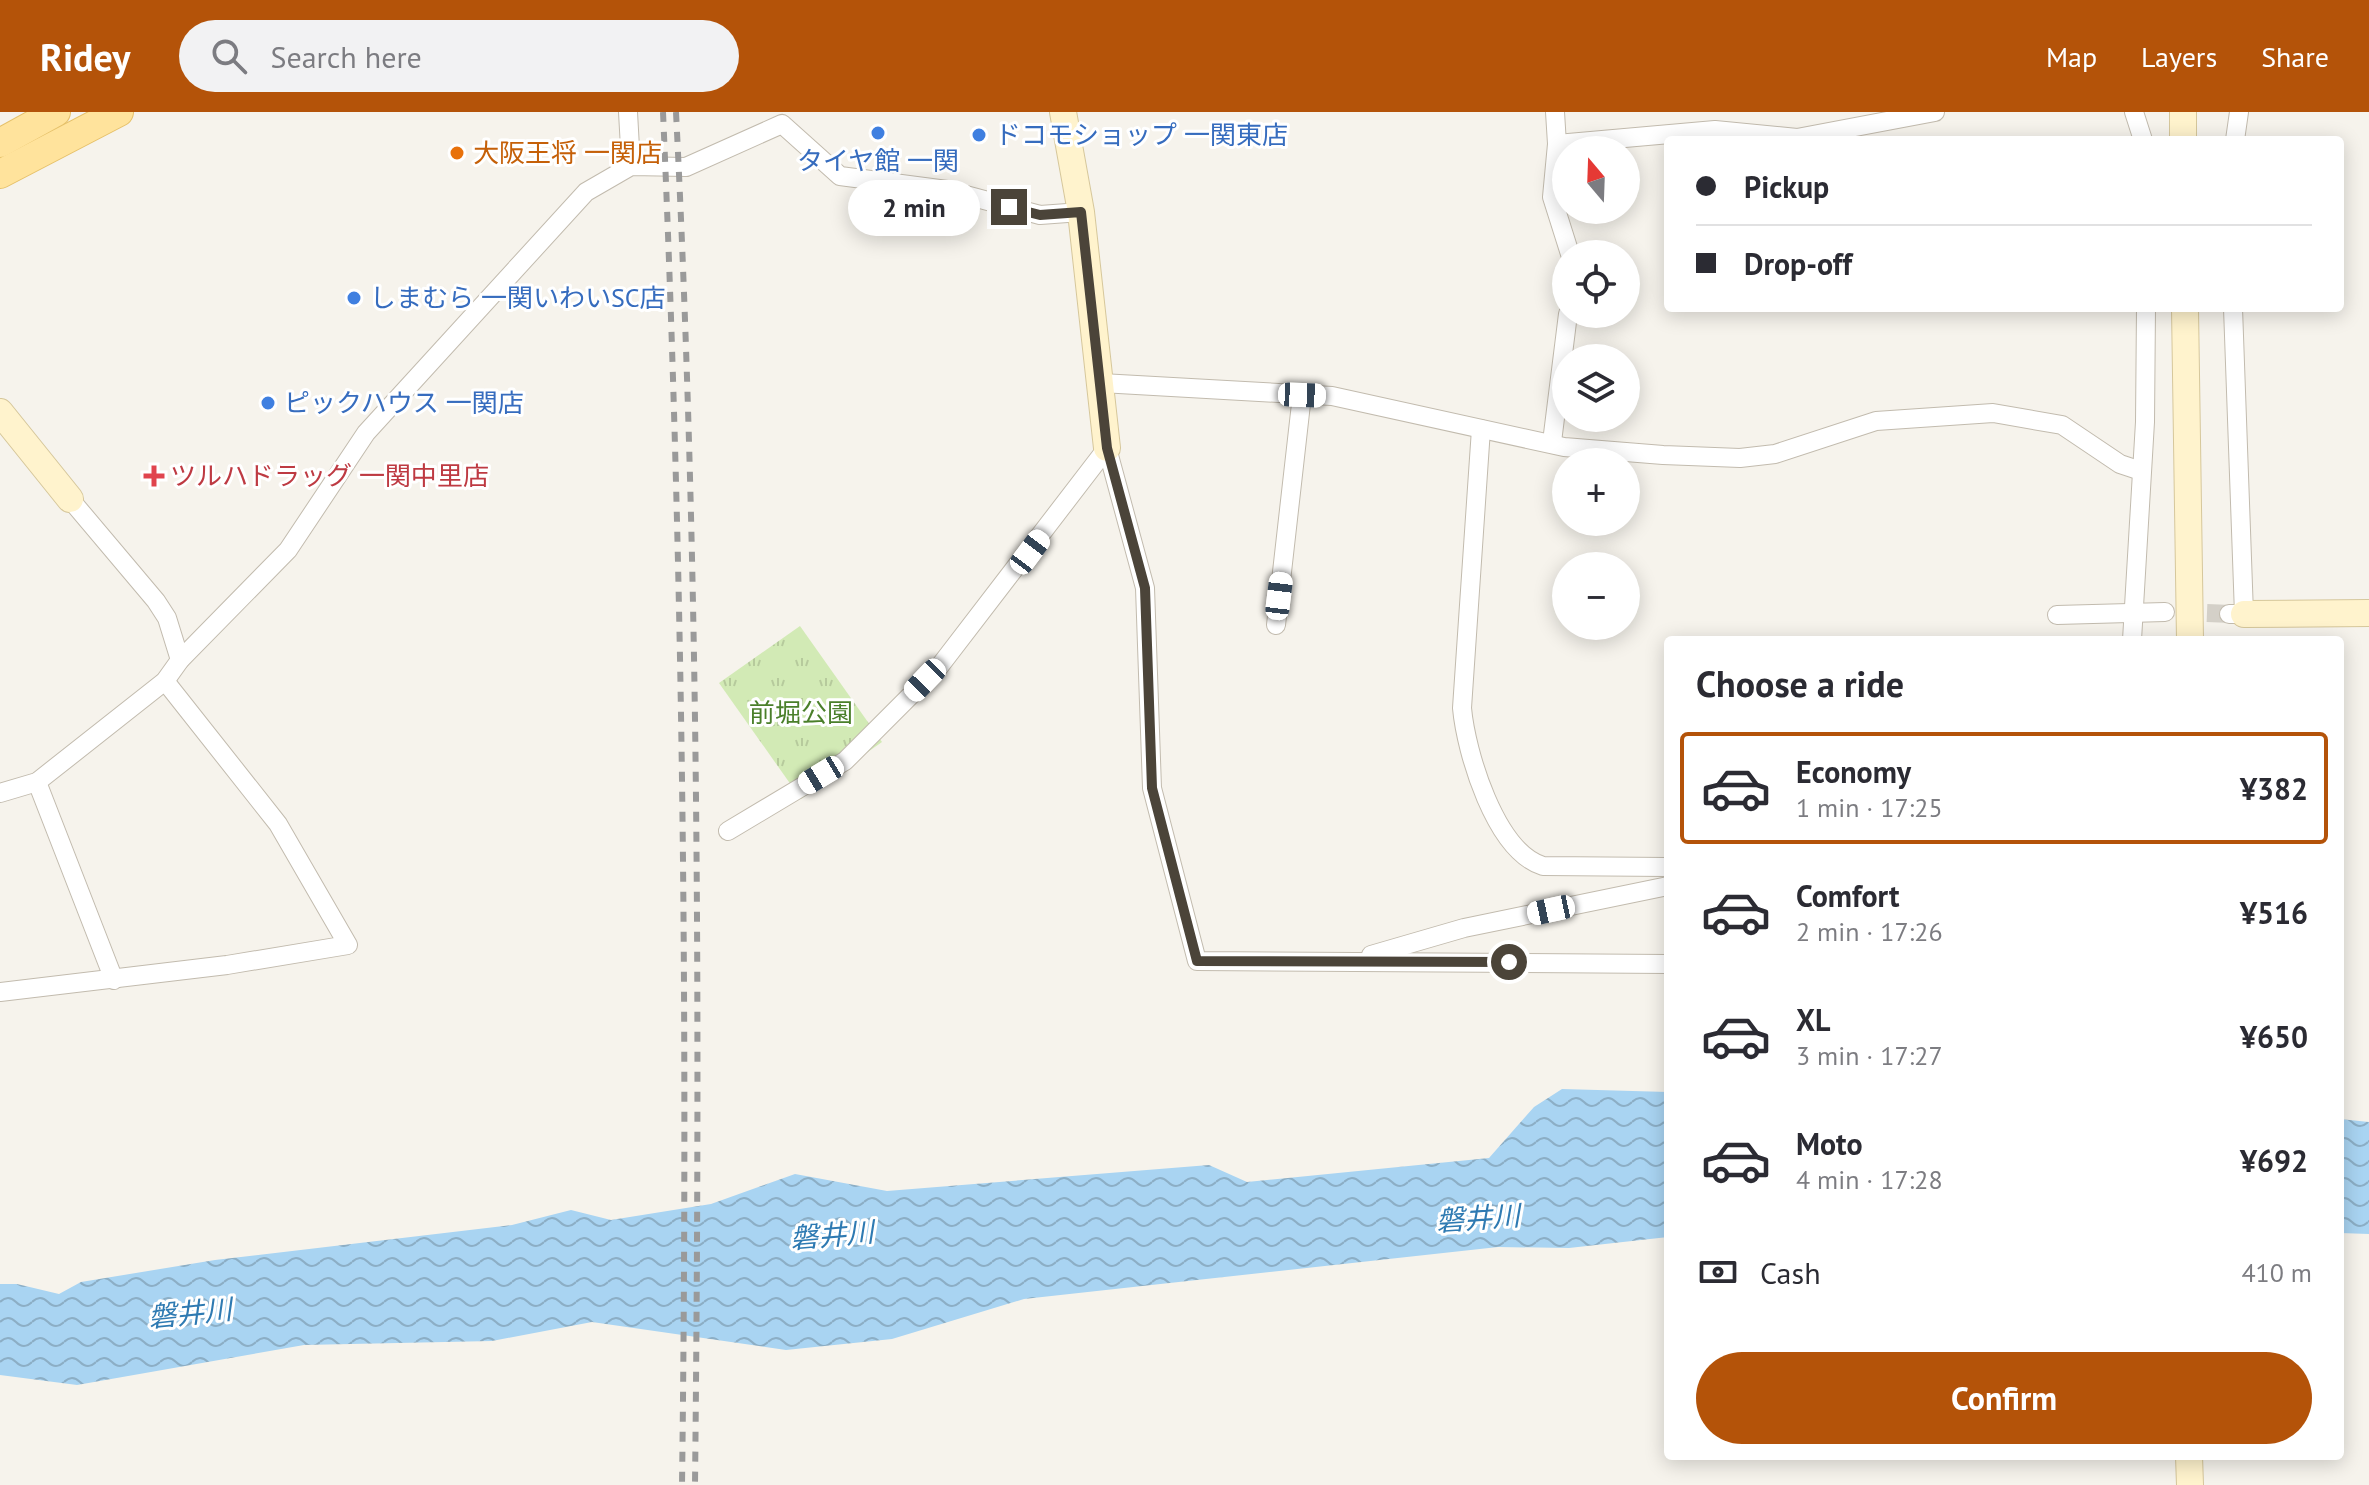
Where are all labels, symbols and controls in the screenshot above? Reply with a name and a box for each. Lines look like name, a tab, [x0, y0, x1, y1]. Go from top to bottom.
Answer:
search box	[179, 20, 739, 92]
text: Ridey	[40, 32, 131, 81]
icon: search	[207, 34, 251, 78]
text: Search here	[271, 37, 422, 76]
text: Map	[2046, 38, 2097, 75]
text: Layers	[2141, 38, 2217, 75]
text: Share	[2261, 38, 2329, 75]
place label: ドコモショップ 一関東店	[995, 118, 1288, 151]
marker: タイヤ館 一関	[869, 124, 887, 142]
marker: ドコモショップ 一関東店	[970, 126, 988, 144]
place label: 大阪王将 一関店	[473, 136, 662, 169]
north arrow	[1552, 136, 1640, 224]
map controls	[1552, 136, 1640, 640]
marker: 大阪王将 一関店	[448, 144, 466, 162]
place label: タイヤ館 一関	[797, 144, 959, 177]
text: Pickup	[1744, 167, 1829, 206]
callout: 2 min	[849, 179, 981, 235]
route end	[991, 189, 1027, 225]
text: 2 min	[882, 191, 946, 224]
button: locate	[1552, 240, 1640, 328]
text: Drop-off	[1744, 244, 1852, 283]
place label: しまむら 一関いわいSC店	[370, 281, 666, 314]
marker: しまむら 一関いわいSC店	[345, 289, 363, 307]
button: layers	[1552, 344, 1640, 432]
car	[1278, 382, 1326, 408]
place label: ピックハウス 一関店	[284, 386, 524, 419]
marker: ピックハウス 一関店	[259, 394, 277, 412]
button: +	[1552, 448, 1640, 536]
place label: ツルハドラッグ 一関中里店	[170, 459, 489, 492]
marker: ツルハドラッグ 一関中里店	[145, 467, 163, 485]
car	[1006, 526, 1054, 578]
button: −	[1552, 552, 1640, 640]
car	[1264, 571, 1294, 621]
car	[900, 654, 950, 706]
text: Choose a ride	[1696, 660, 1904, 707]
park label: 前堀公園	[749, 696, 853, 729]
car	[794, 752, 848, 798]
icon: car	[1700, 752, 1772, 824]
text: Economy	[1796, 752, 1911, 791]
text: ¥382	[2240, 769, 2308, 808]
text: 1 min · 17:25	[1796, 791, 1943, 824]
icon: car	[1700, 876, 1772, 948]
text: Comfort	[1796, 876, 1899, 915]
car	[1525, 893, 1577, 927]
text: ¥516	[2240, 893, 2308, 932]
text: 2 min · 17:26	[1796, 915, 1943, 948]
route start	[1491, 944, 1527, 980]
icon: car	[1700, 1000, 1772, 1072]
text: XL	[1796, 1000, 1830, 1039]
text: ¥650	[2240, 1017, 2308, 1056]
text: 3 min · 17:27	[1796, 1039, 1943, 1072]
icon: car	[1700, 1124, 1772, 1196]
text: Moto	[1796, 1124, 1863, 1163]
text: ¥692	[2240, 1141, 2308, 1180]
text: 4 min · 17:28	[1796, 1163, 1943, 1196]
water label: 磐井川	[1435, 1196, 1524, 1239]
water label: 磐井川	[788, 1212, 878, 1257]
icon: cash	[1696, 1250, 1740, 1294]
text: Cash	[1760, 1253, 1821, 1292]
text: 410 m	[2241, 1256, 2312, 1289]
water label: 磐井川	[146, 1289, 237, 1335]
button: Confirm	[1696, 1352, 2312, 1444]

